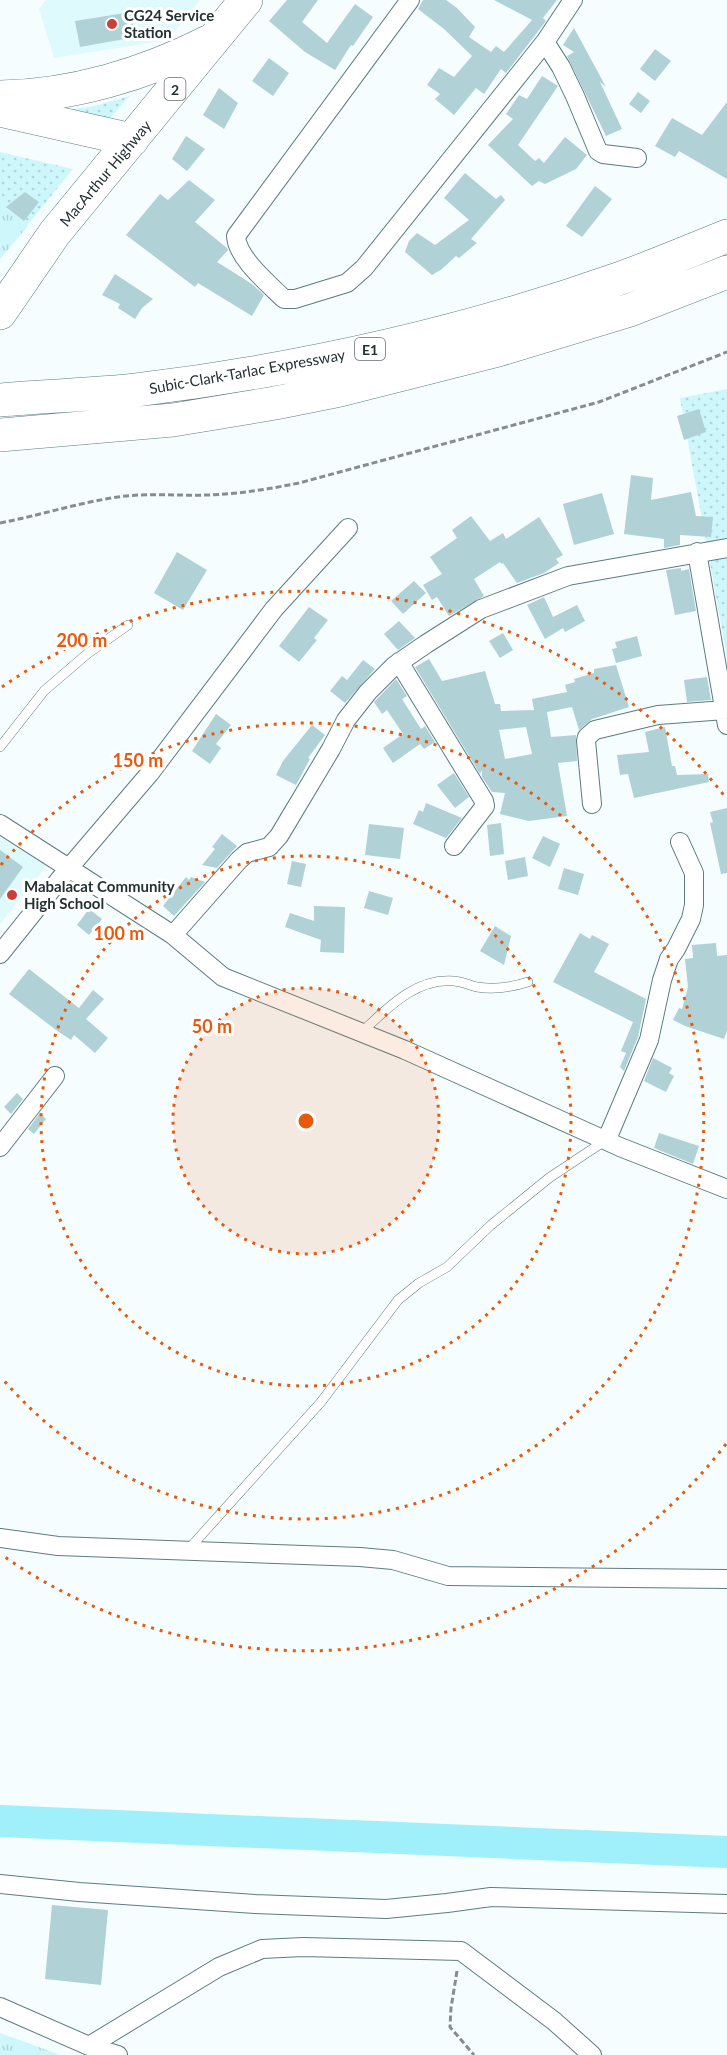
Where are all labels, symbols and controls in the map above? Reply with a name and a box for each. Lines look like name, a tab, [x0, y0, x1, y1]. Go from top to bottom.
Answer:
place label: CG24 Service Station	[124, 6, 214, 41]
marker: CG24 Service Station	[105, 17, 119, 31]
road number: 2	[164, 78, 186, 100]
street label: MacArthur Highway	[55, 116, 155, 230]
road number: E1	[355, 338, 385, 360]
street label: Subic-Clark-Tarlac Expressway	[148, 345, 347, 397]
text: 200 m	[57, 629, 107, 651]
text: 150 m	[113, 749, 163, 771]
place label: Mabalacat Community High School	[24, 877, 175, 912]
marker: Mabalacat Community High School	[5, 888, 19, 902]
text: 100 m	[94, 922, 144, 944]
text: 50 m	[192, 1015, 232, 1037]
centre of rings	[296, 1111, 316, 1131]

